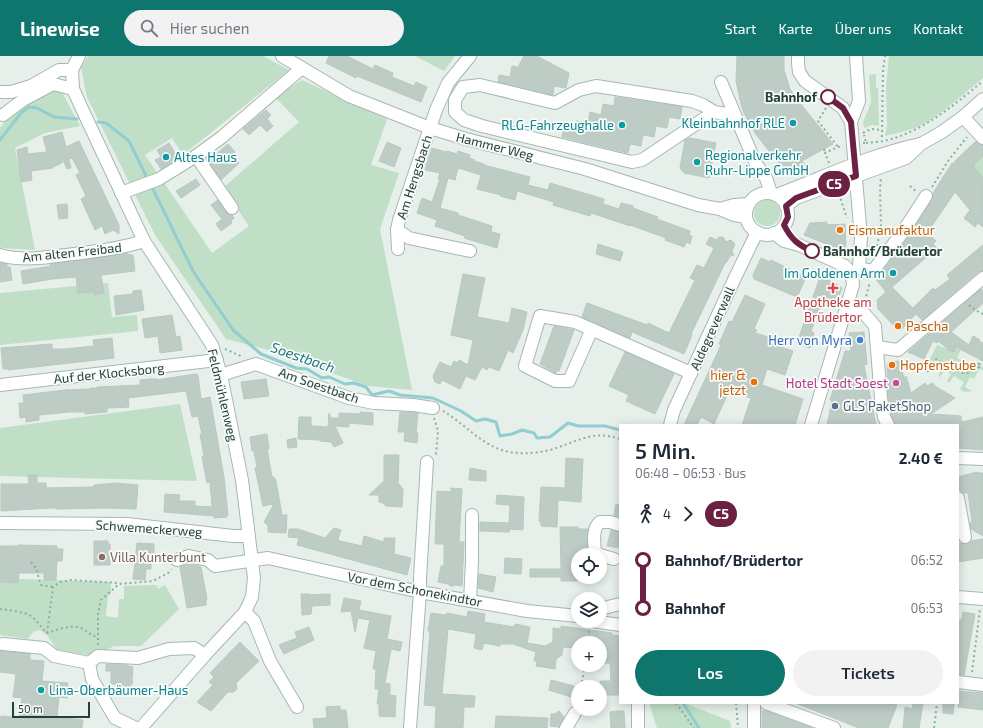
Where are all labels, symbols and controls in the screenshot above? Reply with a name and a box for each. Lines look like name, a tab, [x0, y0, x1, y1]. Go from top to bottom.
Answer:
search box	[124, 10, 404, 46]
text: Linewise	[20, 17, 100, 40]
icon: search	[138, 17, 160, 39]
text: Hier suchen	[170, 19, 250, 37]
text: Start	[725, 20, 756, 37]
text: Karte	[778, 20, 813, 37]
text: Über uns	[835, 20, 891, 37]
text: Kontakt	[913, 20, 963, 37]
place label: Bahnhof	[765, 89, 818, 105]
marker: Bahnhof	[820, 89, 836, 105]
place label: Kleinbahnhof RLE	[682, 115, 785, 131]
place label: RLG-Fahrzeughalle	[501, 117, 614, 133]
marker: Kleinbahnhof RLE	[788, 118, 798, 128]
marker: RLG-Fahrzeughalle	[617, 120, 627, 130]
street label: Hammer Weg	[454, 129, 536, 163]
street label: Am Hengsbach	[393, 133, 435, 221]
place label: Regionalverkehr Ruhr-Lippe GmbH	[705, 147, 809, 178]
place label: Altes Haus	[174, 149, 237, 165]
marker: Altes Haus	[161, 152, 171, 162]
marker: Regionalverkehr Ruhr-Lippe GmbH	[692, 157, 702, 167]
line badge: C5	[816, 171, 852, 197]
text: C5	[826, 175, 842, 192]
place label: Eismanufaktur	[848, 222, 935, 238]
marker: Eismanufaktur	[835, 225, 845, 235]
street label: Am alten Freibad	[22, 239, 122, 265]
marker: Bahnhof/Brüdertor	[804, 243, 820, 259]
place label: Bahnhof/Brüdertor	[823, 243, 943, 259]
place label: Im Goldenen Arm	[784, 265, 885, 281]
marker: Im Goldenen Arm	[888, 268, 898, 278]
street label: Aldegreverwall	[686, 283, 738, 372]
marker: Apotheke am Brüdertor	[828, 283, 838, 293]
place label: Apotheke am Brüdertor	[794, 294, 872, 325]
place label: Pascha	[906, 318, 948, 334]
marker: Pascha	[893, 321, 903, 331]
place label: Herr von Myra	[768, 332, 852, 348]
marker: Herr von Myra	[855, 335, 865, 345]
water label: Soestbach	[269, 338, 337, 376]
street label: Feldmühlenweg	[205, 347, 241, 443]
place label: Hopfenstube	[900, 357, 976, 373]
street label: Auf der Klocksborg	[53, 359, 165, 387]
marker: Hopfenstube	[887, 360, 897, 370]
street label: Am Soestbach	[277, 364, 361, 406]
place label: hier & jetzt	[710, 367, 746, 398]
place label: Hotel Stadt Soest	[786, 375, 888, 391]
marker: hier & jetzt	[749, 377, 759, 387]
marker: Hotel Stadt Soest	[891, 378, 901, 388]
place label: GLS PaketShop	[843, 398, 931, 414]
marker: GLS PaketShop	[830, 401, 840, 411]
text: 5 Min.	[635, 437, 696, 463]
text: 2.40 €	[899, 449, 943, 467]
text: 06:48 – 06:53 · Bus	[635, 465, 746, 481]
icon: walk	[635, 503, 657, 525]
icon: forward	[677, 503, 699, 525]
text: C5	[713, 505, 729, 522]
text: 4	[663, 506, 671, 522]
street label: Schwemeckerweg	[95, 516, 203, 540]
map controls	[571, 548, 607, 716]
button: locate	[571, 548, 607, 584]
place label: Villa Kunterbunt	[110, 549, 206, 565]
text: Bahnhof/Brüdertor	[665, 551, 803, 569]
marker: Villa Kunterbunt	[97, 552, 107, 562]
text: 06:52	[910, 552, 943, 568]
street label: Vor dem Schonekindtor	[346, 568, 484, 610]
button: layers	[571, 592, 607, 628]
text: Bahnhof	[665, 599, 725, 617]
text: 06:53	[910, 600, 943, 616]
button: +	[571, 636, 607, 672]
button: Los	[635, 650, 785, 696]
button: Tickets	[793, 650, 943, 696]
button: −	[571, 680, 607, 716]
place label: Lina-Oberbäumer-Haus	[49, 682, 188, 698]
marker: Lina-Oberbäumer-Haus	[36, 685, 46, 695]
scale bar	[12, 700, 90, 719]
text: 50 m	[18, 702, 43, 715]

